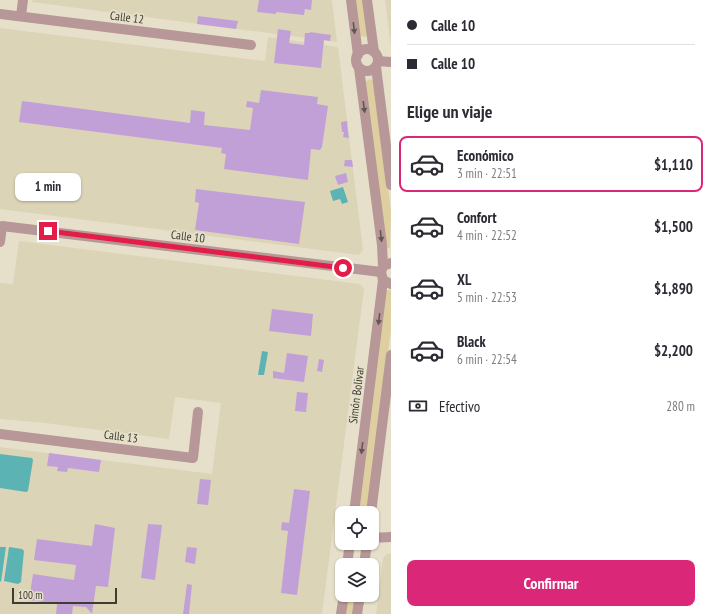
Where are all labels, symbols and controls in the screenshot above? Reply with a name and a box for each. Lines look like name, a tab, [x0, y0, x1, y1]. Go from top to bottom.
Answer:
street label: Calle 12	[109, 7, 145, 27]
text: Calle 10	[431, 16, 475, 35]
one-way arrow	[351, 22, 357, 34]
text: Calle 10	[431, 54, 475, 73]
text: Elige un viaje	[407, 100, 492, 123]
one-way arrow	[361, 101, 367, 113]
icon: car	[409, 146, 445, 182]
text: Económico	[457, 146, 514, 165]
text: $1,110	[654, 155, 693, 174]
text: 3 min · 22:51	[457, 165, 517, 182]
callout: 1 min	[15, 173, 81, 201]
text: 1 min	[35, 178, 61, 195]
icon: car	[409, 208, 445, 244]
text: Confort	[457, 208, 497, 227]
text: $1,500	[654, 217, 693, 236]
route end	[39, 222, 57, 240]
street label: Calle 10	[170, 226, 206, 246]
text: 4 min · 22:52	[457, 227, 517, 244]
one-way arrow	[378, 230, 384, 242]
route start	[334, 259, 352, 277]
icon: car	[409, 270, 445, 306]
text: XL	[457, 270, 471, 289]
text: $1,890	[654, 279, 693, 298]
text: 5 min · 22:53	[457, 289, 517, 306]
one-way arrow	[376, 313, 382, 325]
icon: car	[409, 332, 445, 368]
text: Black	[457, 332, 486, 351]
text: $2,200	[654, 341, 693, 360]
text: 6 min · 22:54	[457, 351, 517, 368]
street label: Simón Bolivar	[345, 365, 367, 424]
icon: cash	[407, 395, 429, 417]
text: Efectivo	[439, 397, 480, 416]
text: 280 m	[666, 398, 695, 415]
street label: Calle 13	[103, 426, 139, 446]
one-way arrow	[359, 442, 365, 454]
map controls	[335, 506, 379, 602]
button: locate	[335, 506, 379, 550]
button: layers	[335, 558, 379, 602]
button: Confirmar	[407, 560, 695, 606]
scale bar	[12, 586, 117, 605]
text: 100 m	[18, 588, 42, 602]

